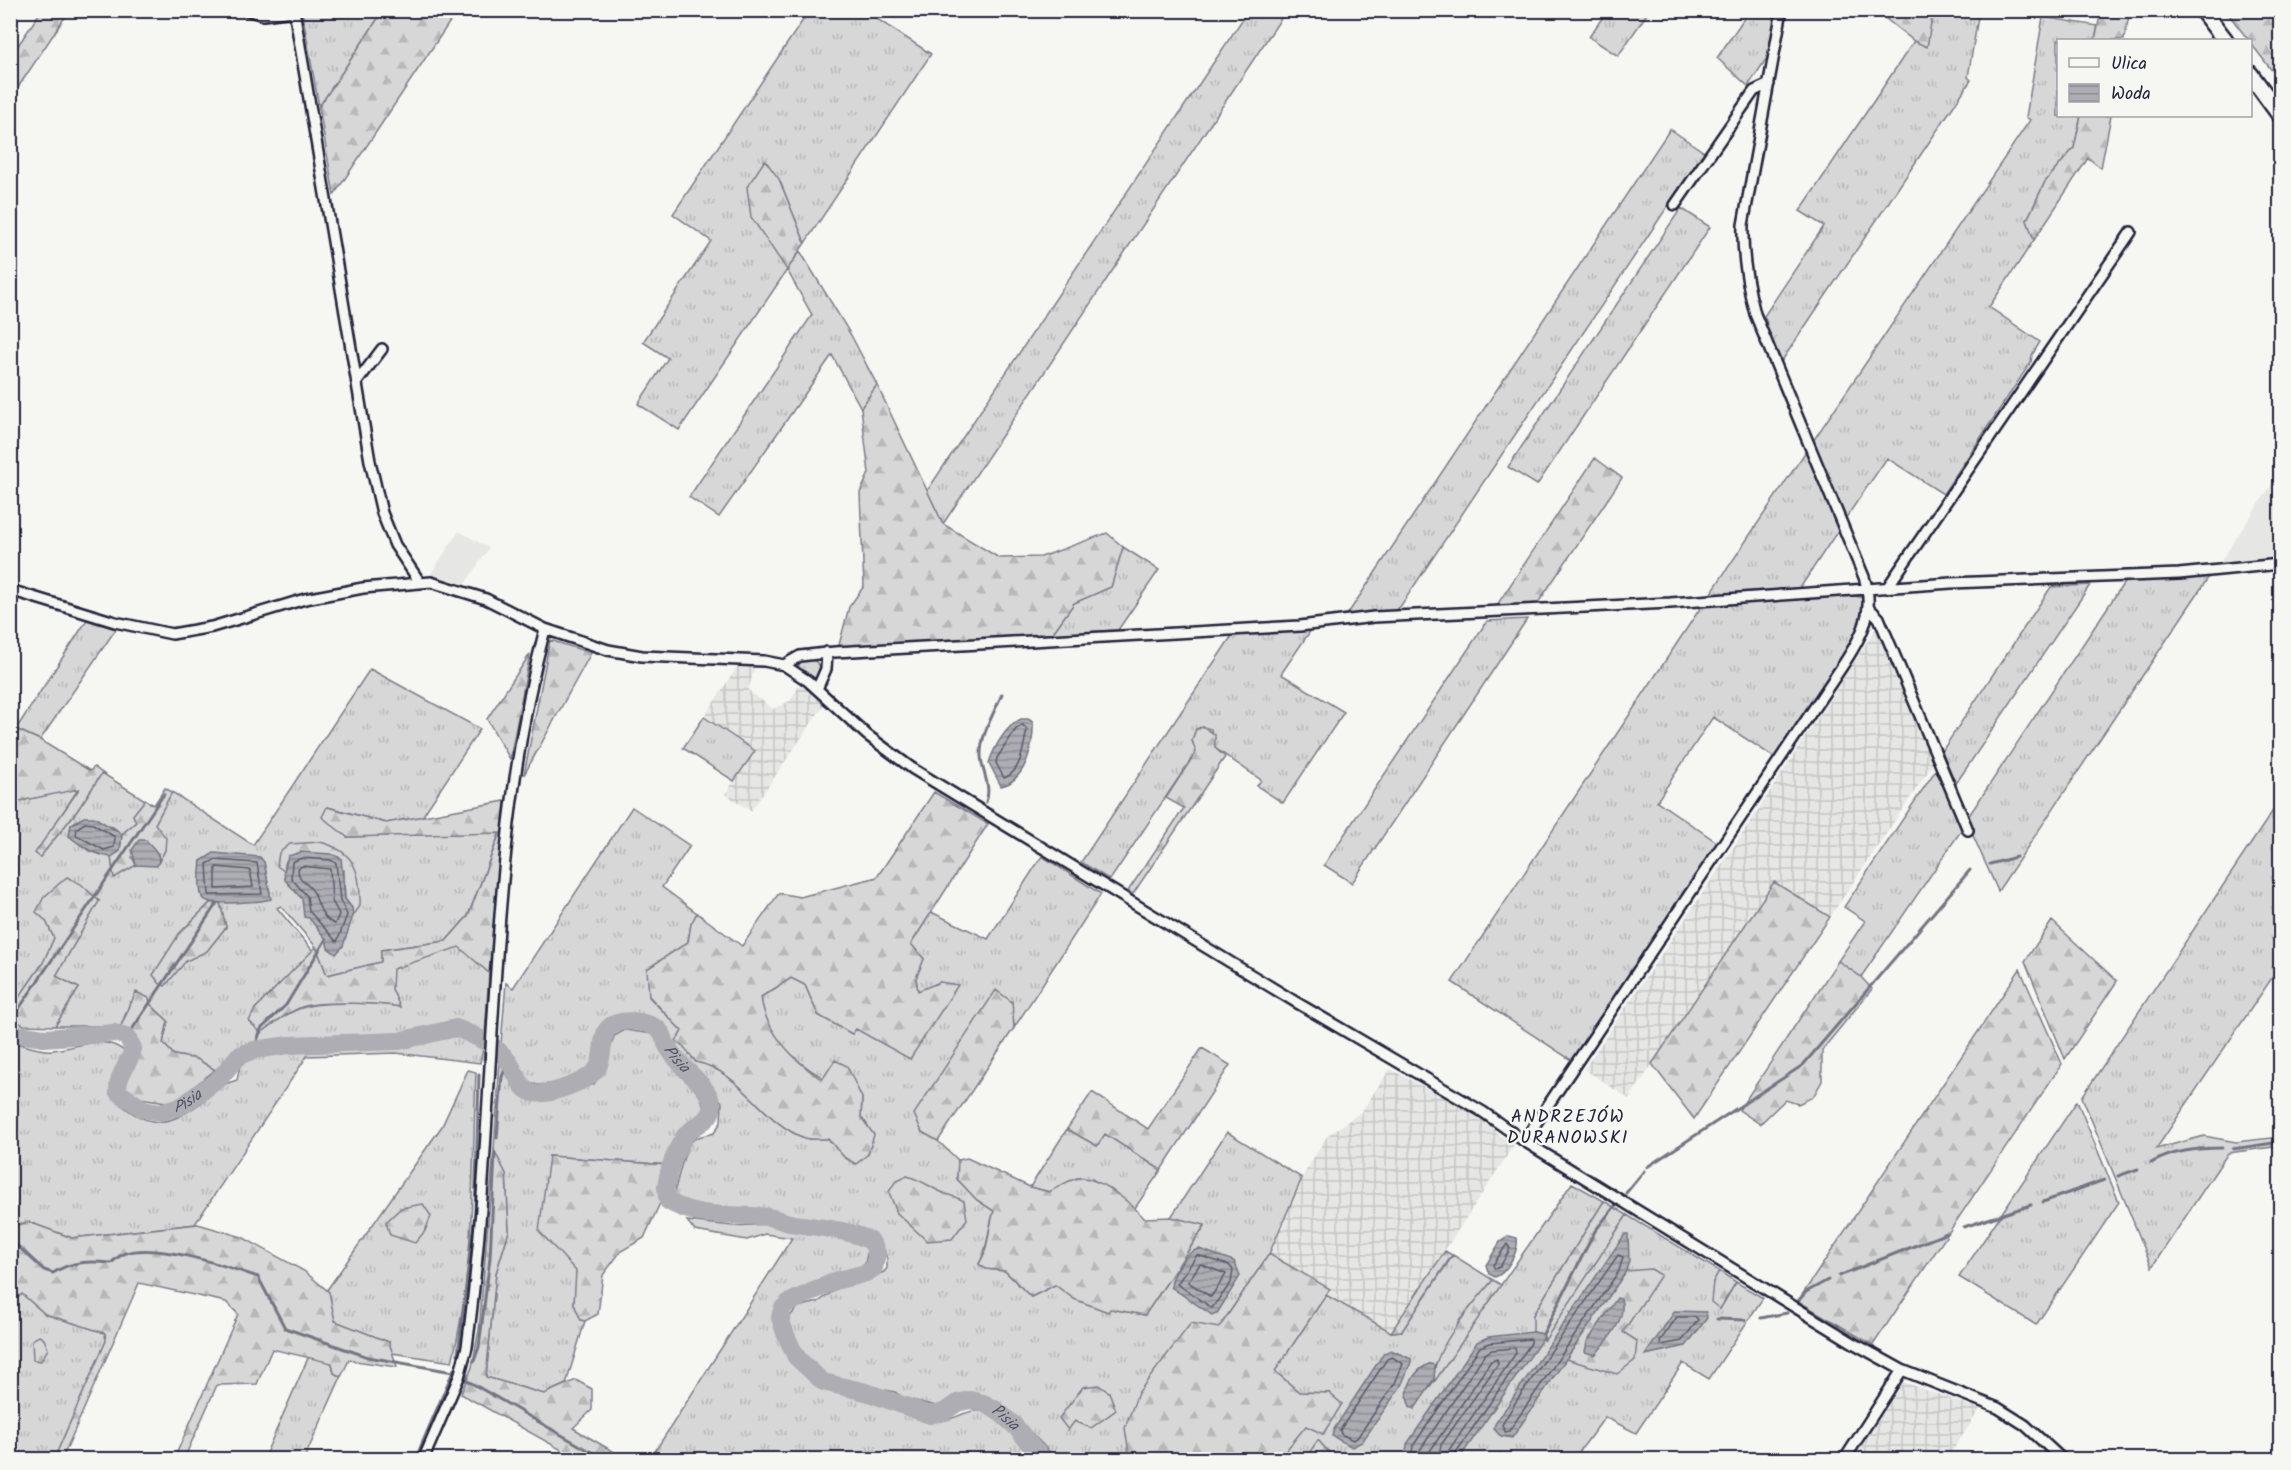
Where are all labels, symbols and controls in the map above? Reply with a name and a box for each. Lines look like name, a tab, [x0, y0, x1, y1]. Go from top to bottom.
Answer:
legend	[2057, 39, 2252, 117]
text: Ulica	[2111, 50, 2147, 79]
text: Woda	[2111, 80, 2151, 109]
water label: Pisia	[657, 1040, 697, 1080]
water label: Pisia	[171, 1082, 209, 1120]
district label: ANDRZEJÓW DURANOWSKI	[1507, 1103, 1629, 1153]
water label: Pisia	[987, 1397, 1026, 1438]

